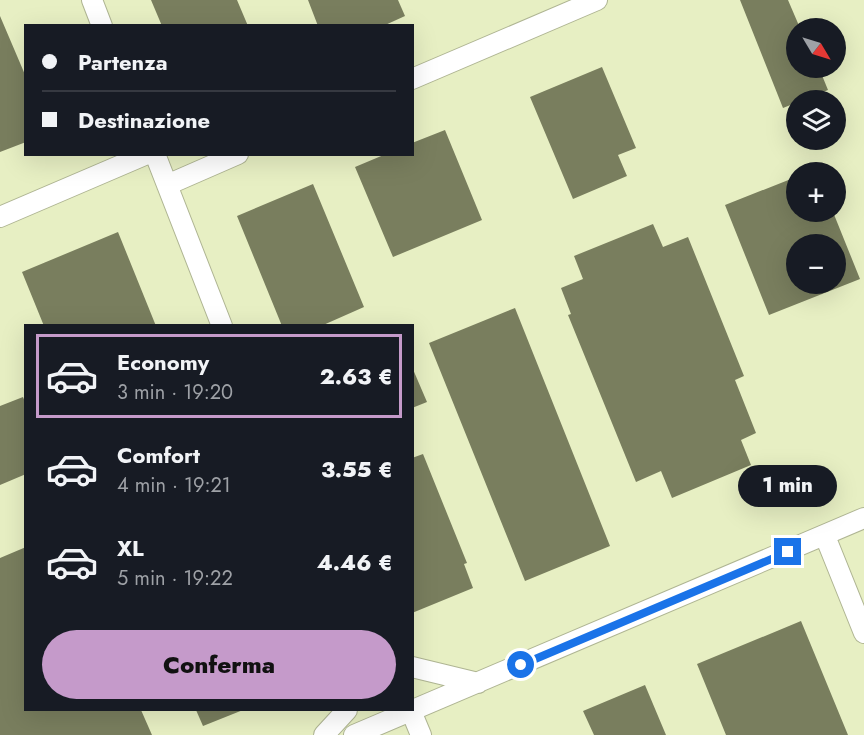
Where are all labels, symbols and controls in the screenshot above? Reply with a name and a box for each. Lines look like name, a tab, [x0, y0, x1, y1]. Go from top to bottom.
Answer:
north arrow	[786, 18, 846, 78]
map controls	[786, 18, 846, 294]
text: Partenza	[78, 46, 168, 78]
button: layers	[786, 90, 846, 150]
text: Destinazione	[78, 104, 210, 136]
button: +	[786, 162, 846, 222]
button: −	[786, 234, 846, 294]
text: Economy	[117, 346, 209, 378]
icon: car	[45, 349, 99, 403]
text: 2.63 €	[320, 360, 393, 392]
text: 3 min · 19:20	[117, 378, 233, 407]
text: Comfort	[117, 439, 200, 471]
icon: car	[45, 442, 99, 496]
text: 3.55 €	[321, 453, 393, 485]
callout: 1 min	[738, 465, 838, 507]
text: 4 min · 19:21	[117, 471, 231, 500]
text: 1 min	[762, 471, 813, 500]
text: XL	[117, 532, 144, 564]
icon: car	[45, 535, 99, 589]
route end	[774, 538, 801, 565]
text: 4.46 €	[317, 546, 393, 578]
text: 5 min · 19:22	[117, 564, 233, 593]
button: Conferma	[42, 630, 396, 699]
route start	[507, 651, 534, 678]

